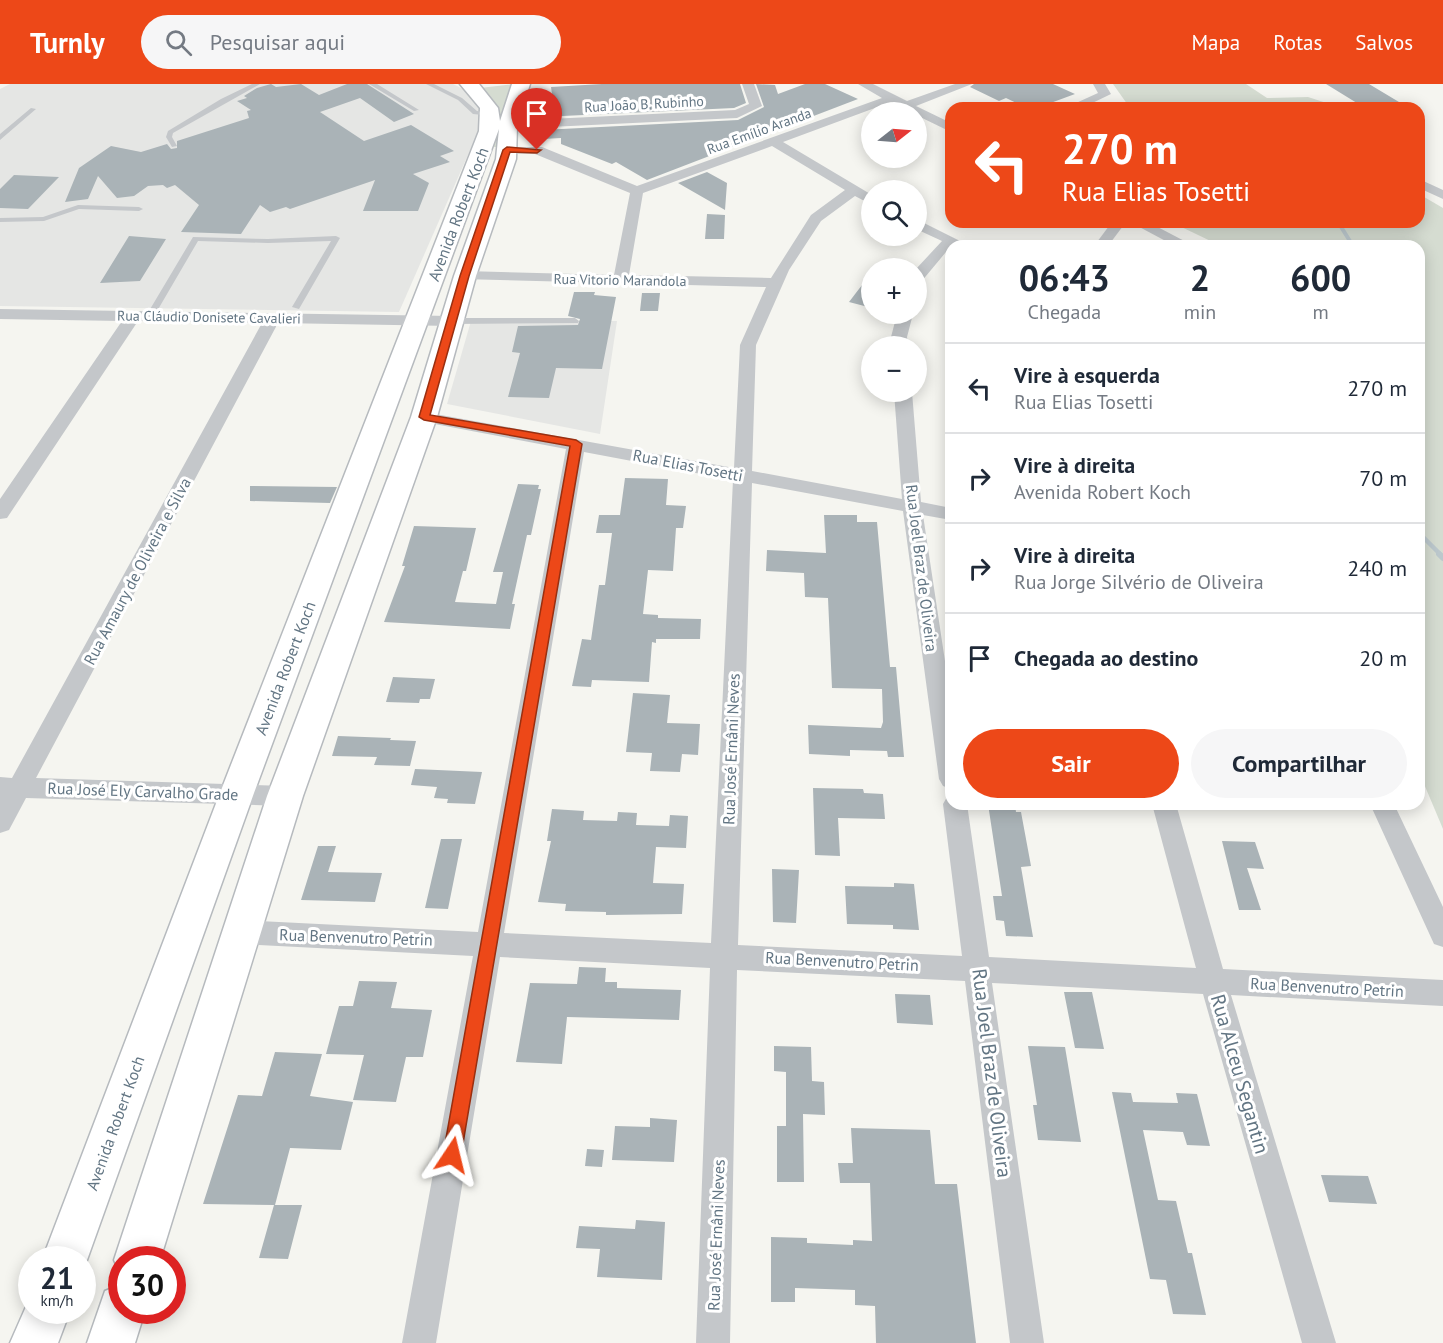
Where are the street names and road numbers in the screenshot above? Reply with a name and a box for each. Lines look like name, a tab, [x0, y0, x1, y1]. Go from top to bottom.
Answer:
street label: Rua João B. Rubinho	[584, 92, 704, 116]
street label: Rua Emílio Aranda	[704, 104, 814, 158]
street label: Avenida Robert Koch	[423, 144, 493, 284]
street label: Rua Vitorio Marandola	[553, 270, 687, 290]
street label: Rua Cláudio Donisete Cavalieri	[117, 306, 301, 328]
street label: Rua Elias Tosetti	[631, 445, 745, 485]
street label: Rua Amaury de Oliveira e Silva	[79, 474, 195, 668]
street label: Rua Joel Braz de Oliveira	[902, 483, 942, 653]
street label: Avenida Robert Koch	[250, 598, 320, 738]
street label: Rua José Ernâni Neves	[718, 673, 744, 825]
street label: Rua José Ely Carvalho Grade	[47, 778, 239, 804]
street label: Rua Benvenutro Petrin	[279, 924, 433, 950]
street label: Rua Benvenutro Petrin	[765, 947, 919, 975]
street label: Rua Joel Braz de Oliveira	[966, 967, 1018, 1179]
street label: Rua Benvenutro Petrin	[1250, 973, 1404, 1001]
street label: Rua Alceu Segantin	[1205, 991, 1275, 1157]
street label: Avenida Robert Koch	[81, 1053, 149, 1193]
street label: Rua José Ernâni Neves	[703, 1159, 729, 1311]

